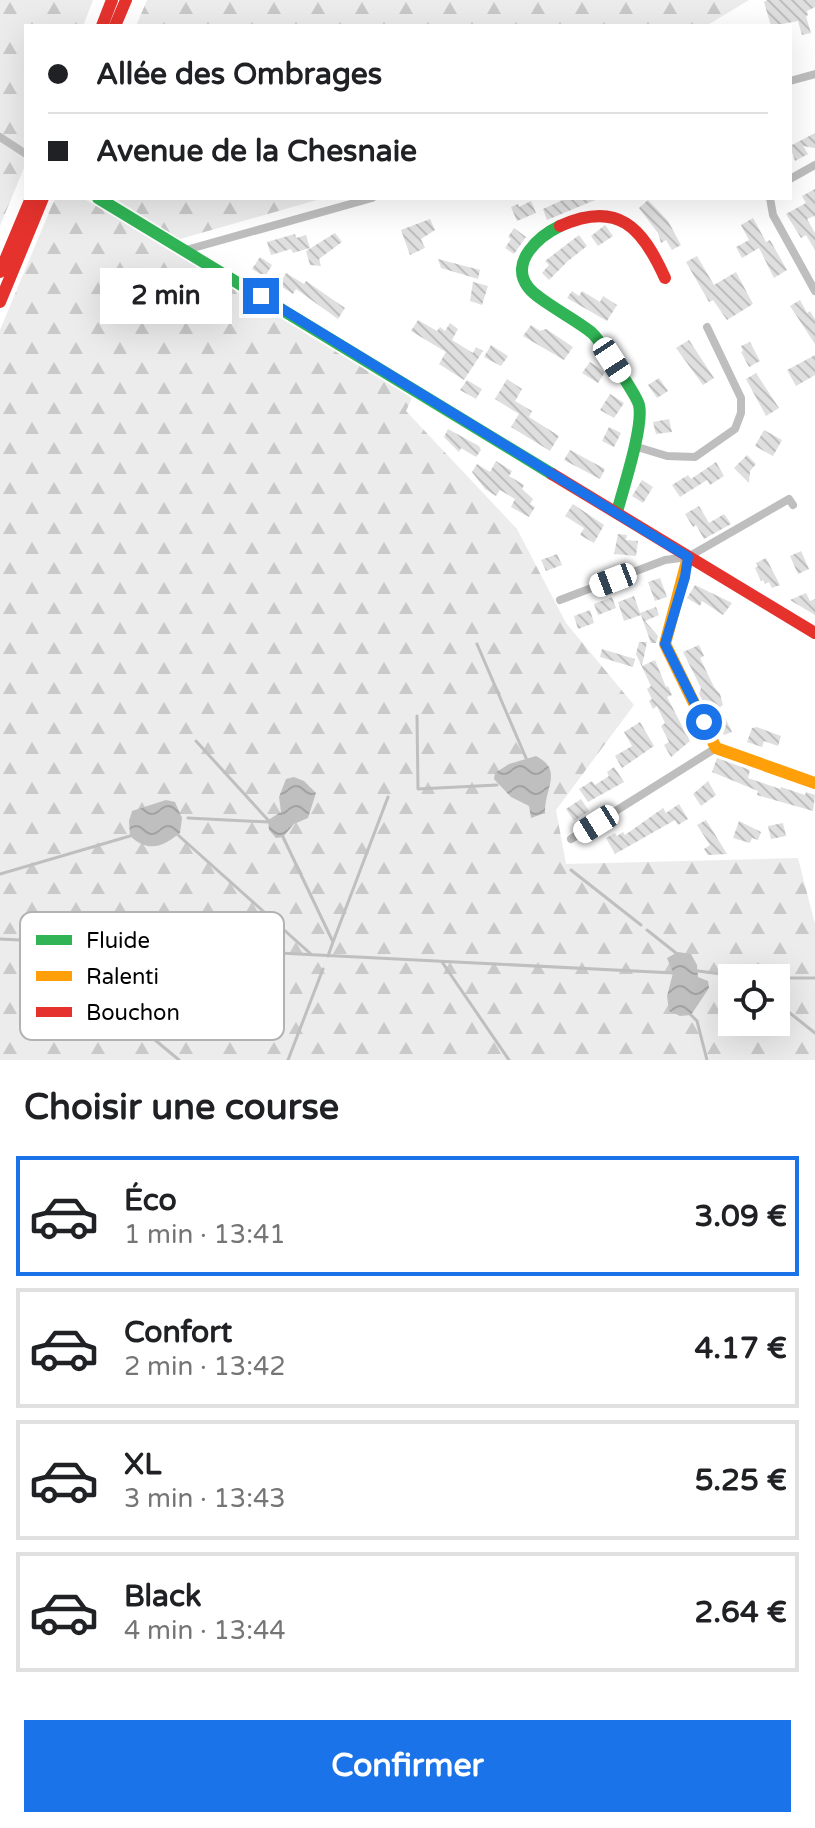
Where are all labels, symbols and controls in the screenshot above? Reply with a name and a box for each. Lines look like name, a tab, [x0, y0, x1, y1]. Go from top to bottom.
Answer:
text: Allée des Ombrages	[96, 56, 382, 93]
text: Avenue de la Chesnaie	[96, 133, 417, 170]
callout: 2 min	[101, 268, 233, 324]
route end	[243, 278, 279, 314]
text: 2 min	[131, 280, 201, 311]
car	[589, 333, 635, 387]
car	[586, 560, 640, 600]
route start	[686, 704, 722, 740]
car	[569, 801, 623, 847]
legend	[20, 912, 284, 1040]
text: Fluide	[86, 928, 150, 954]
text: Ralenti	[86, 964, 159, 990]
map controls	[718, 964, 790, 1036]
button: locate	[718, 964, 790, 1036]
text: Bouchon	[86, 1000, 180, 1026]
text: Choisir une course	[24, 1086, 339, 1129]
icon: car	[28, 1180, 100, 1252]
text: Éco	[124, 1182, 177, 1219]
text: 3.09 €	[694, 1198, 787, 1235]
text: 1 min · 13:41	[124, 1219, 286, 1250]
icon: car	[28, 1312, 100, 1384]
text: Confort	[124, 1314, 232, 1351]
text: 4.17 €	[694, 1330, 787, 1367]
text: 2 min · 13:42	[124, 1351, 286, 1382]
icon: car	[28, 1444, 100, 1516]
text: XL	[124, 1446, 161, 1483]
text: 5.25 €	[695, 1462, 787, 1499]
text: 3 min · 13:43	[124, 1483, 286, 1514]
icon: car	[28, 1576, 100, 1648]
text: Black	[124, 1578, 201, 1615]
text: 2.64 €	[694, 1594, 787, 1631]
text: 4 min · 13:44	[124, 1615, 286, 1646]
button: Confirmer	[24, 1720, 791, 1812]

